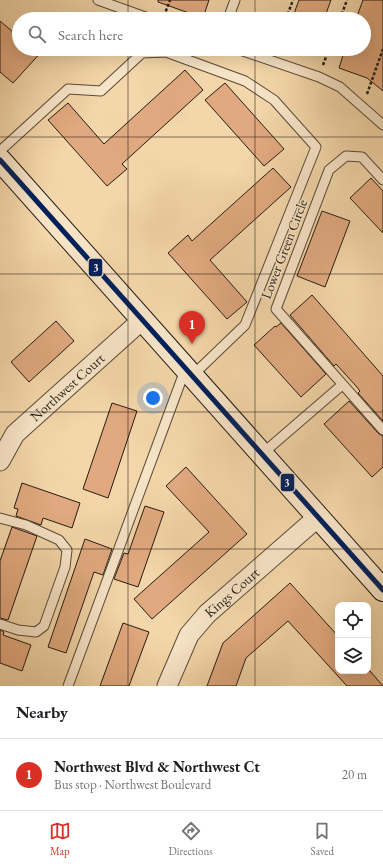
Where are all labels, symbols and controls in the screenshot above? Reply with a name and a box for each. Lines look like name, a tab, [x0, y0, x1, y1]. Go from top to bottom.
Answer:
search box	[12, 12, 371, 56]
icon: search	[26, 23, 48, 45]
text: Search here	[58, 25, 123, 44]
street label: Lower Green Circle	[257, 196, 311, 301]
line badge: 3	[88, 258, 103, 277]
text: 3	[93, 260, 99, 274]
pin: 1	[179, 311, 205, 344]
street label: Northwest Court	[26, 349, 109, 425]
your location	[143, 388, 163, 408]
line badge: 3	[280, 473, 295, 492]
text: 3	[284, 475, 290, 489]
street label: Kings Court	[200, 563, 263, 621]
map controls	[335, 602, 371, 674]
button: locate	[335, 602, 371, 638]
button: layers	[335, 638, 371, 674]
text: Nearby	[16, 701, 68, 723]
text: Northwest Blvd & Northwest Ct	[54, 757, 260, 776]
text: 1	[26, 766, 32, 783]
text: 20 m	[342, 766, 367, 783]
text: Bus stop · Northwest Boulevard	[54, 776, 211, 793]
tab: Map	[49, 820, 71, 858]
tab: Directions	[169, 820, 213, 858]
tab: Saved	[311, 820, 334, 858]

